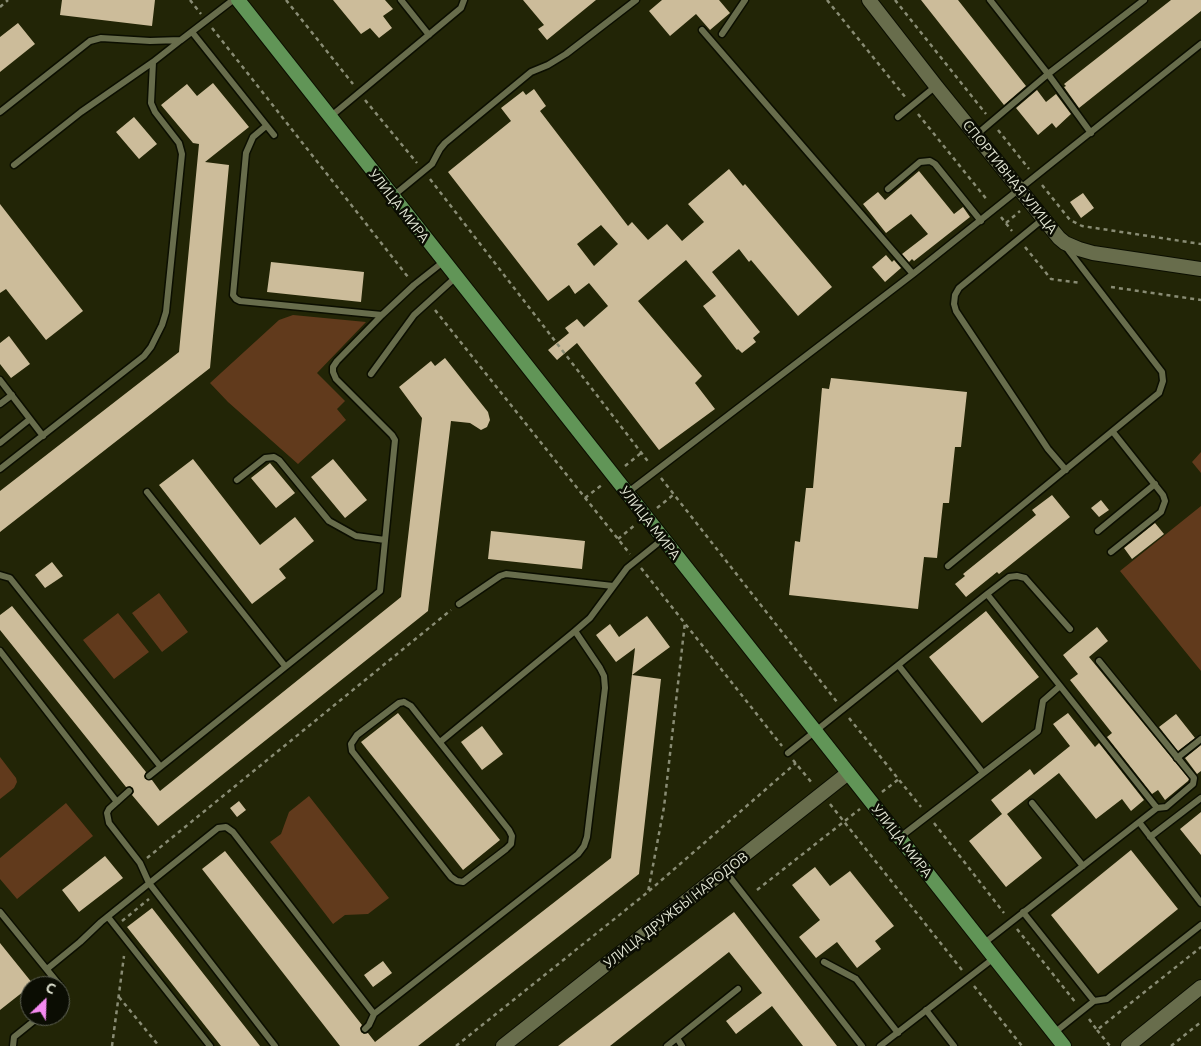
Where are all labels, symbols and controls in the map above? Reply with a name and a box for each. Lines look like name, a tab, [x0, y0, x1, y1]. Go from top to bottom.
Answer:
street label: СПОРТИВНАЯ УЛИЦА	[959, 117, 1061, 237]
street label: УЛИЦА МИРА	[365, 166, 433, 246]
street label: УЛИЦА МИРА	[616, 483, 684, 563]
street label: УЛИЦА МИРА	[868, 801, 936, 881]
street label: УЛИЦА ДРУЖБЫ НАРОДОВ	[600, 848, 752, 972]
north arrow	[20, 976, 70, 1026]
text: С	[43, 979, 58, 997]

